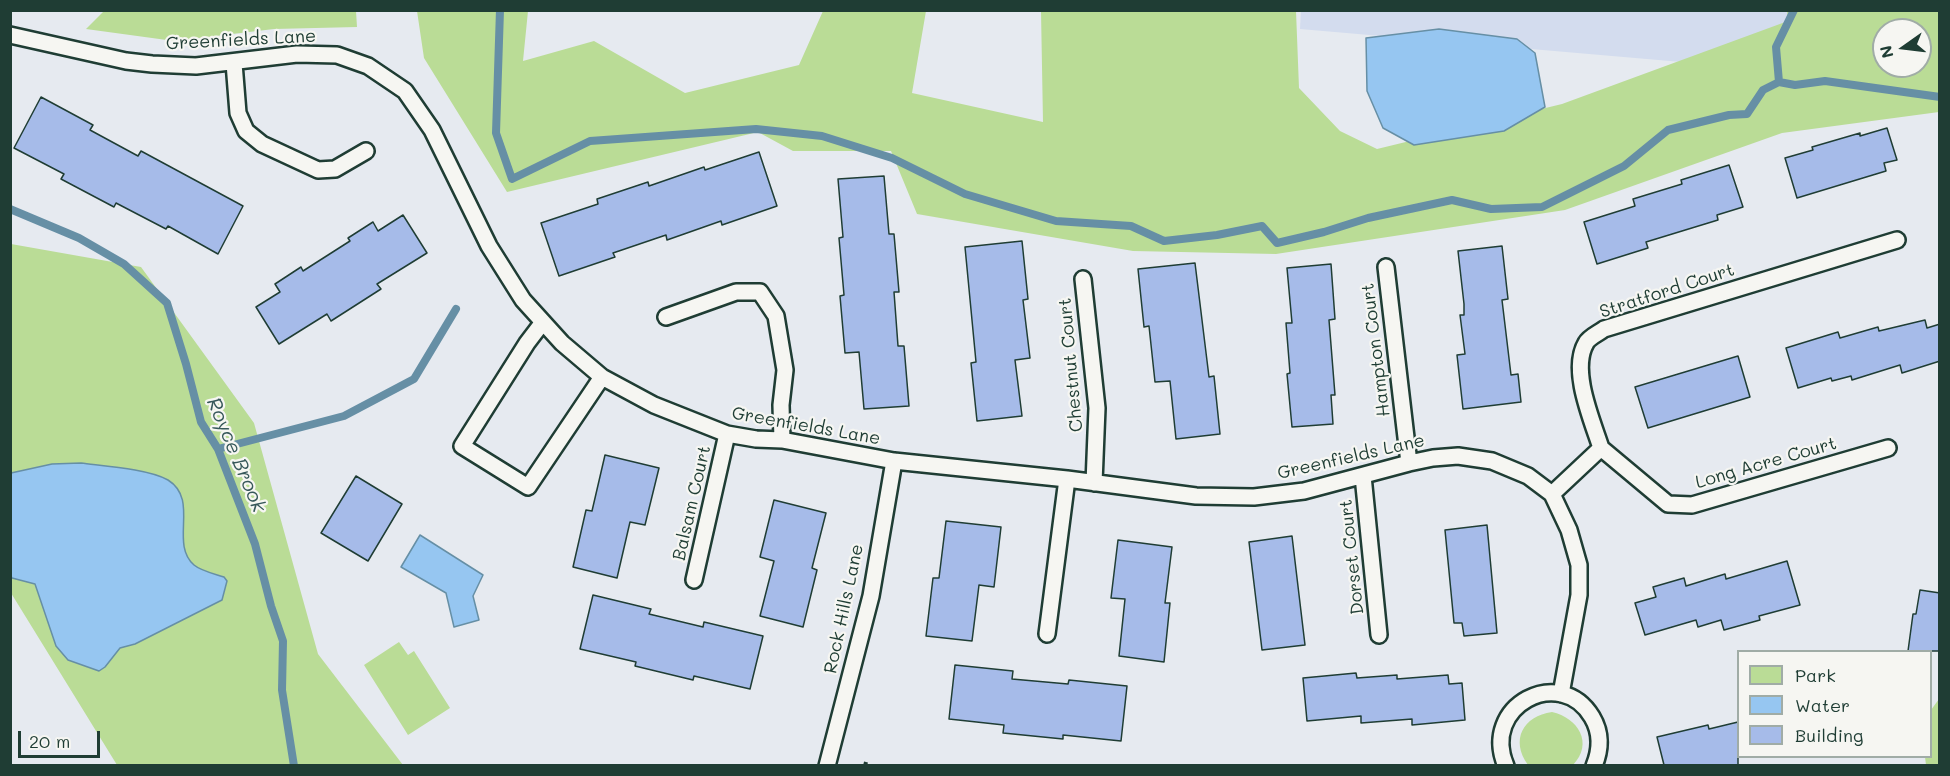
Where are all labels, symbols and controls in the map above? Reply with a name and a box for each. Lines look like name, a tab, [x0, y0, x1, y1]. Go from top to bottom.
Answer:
north arrow	[1872, 18, 1932, 78]
street label: Greenfields Lane	[165, 25, 317, 55]
text: N	[1874, 44, 1898, 60]
street label: Stratford Court	[1597, 259, 1737, 323]
street label: Hampton Court	[1357, 282, 1395, 418]
street label: Chestnut Court	[1054, 297, 1088, 433]
water label: Royce Brook	[201, 394, 271, 516]
street label: Greenfields Lane	[730, 402, 882, 450]
street label: Greenfields Lane	[1275, 430, 1427, 484]
street label: Long Acre Court	[1693, 433, 1839, 493]
street label: Balsam Court	[668, 443, 716, 563]
street label: Dorset Court	[1335, 498, 1369, 616]
street label: Rock Hills Lane	[820, 542, 868, 676]
legend	[1737, 650, 1932, 758]
text: Park	[1795, 663, 1836, 687]
text: Water	[1795, 693, 1850, 717]
scale bar	[21, 719, 104, 757]
text: Building	[1795, 723, 1863, 747]
text: 20 m	[29, 729, 70, 753]

